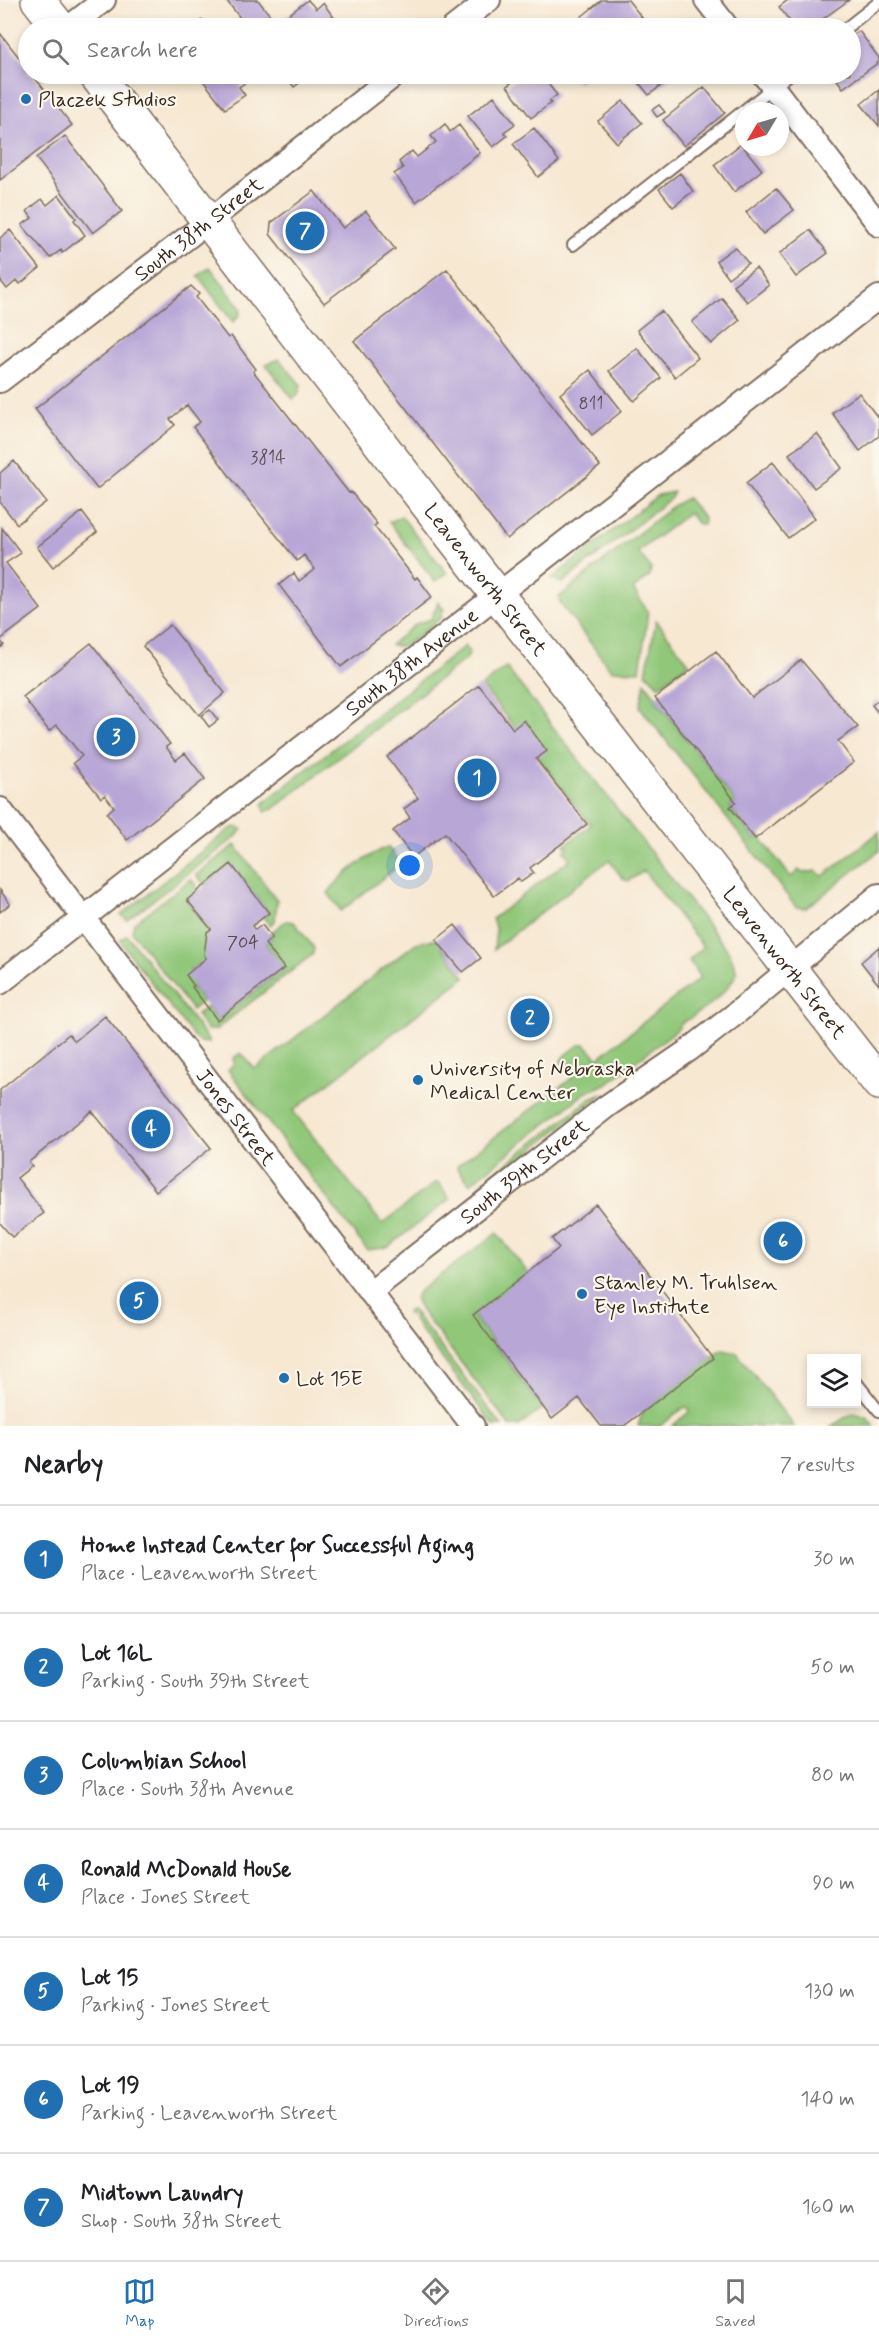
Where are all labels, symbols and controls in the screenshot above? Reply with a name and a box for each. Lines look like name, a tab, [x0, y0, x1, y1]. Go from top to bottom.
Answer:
search box	[18, 18, 861, 84]
icon: search	[39, 35, 72, 68]
text: Search here	[87, 37, 198, 65]
place label: Placzek Studios	[38, 86, 176, 114]
marker: Placzek Studios	[19, 92, 33, 106]
north arrow	[735, 102, 789, 156]
street label: South 38th Street	[129, 170, 270, 288]
pin: 7	[286, 208, 324, 254]
house number: 811	[579, 392, 603, 416]
house number: 3814	[250, 446, 286, 470]
street label: Leavenworth Street	[417, 498, 553, 663]
street label: South 38th Avenue	[340, 602, 484, 723]
pin: 3	[96, 714, 136, 760]
pin: 1	[458, 756, 496, 800]
your location	[395, 851, 424, 880]
street label: Leavenworth Street	[716, 881, 853, 1046]
house number: 704	[227, 931, 259, 955]
pin: 2	[510, 996, 550, 1040]
place label: University of Nebraska Medical Center	[430, 1055, 635, 1107]
street label: Jones Street	[189, 1063, 282, 1172]
marker: University of Nebraska Medical Center	[411, 1073, 425, 1087]
pin: 4	[132, 1106, 170, 1152]
street label: South 39th Street	[454, 1112, 596, 1231]
pin: 6	[764, 1218, 802, 1264]
place label: Stanley M. Truhlsen Eye Institute	[594, 1269, 778, 1321]
pin: 5	[120, 1278, 158, 1324]
marker: Stanley M. Truhlsen Eye Institute	[575, 1287, 589, 1301]
map controls	[807, 1354, 861, 1408]
button: layers	[807, 1354, 861, 1408]
place label: Lot 15E	[296, 1365, 363, 1393]
marker: Lot 15E	[277, 1371, 291, 1385]
text: Nearby	[24, 1448, 103, 1482]
text: 7 results	[780, 1452, 855, 1479]
text: Home Instead Center for Successful Aging	[81, 1532, 474, 1560]
text: 1	[39, 1546, 48, 1573]
text: 30 m	[813, 1546, 855, 1573]
text: Place · Leavenworth Street	[81, 1560, 317, 1587]
text: Lot 16L	[81, 1640, 152, 1668]
text: 2	[39, 1654, 48, 1681]
text: 50 m	[810, 1654, 855, 1681]
text: Parking · South 39th Street	[81, 1668, 310, 1695]
text: Columbian School	[81, 1748, 247, 1776]
text: 3	[39, 1762, 48, 1789]
text: 80 m	[811, 1762, 855, 1789]
text: Place · South 38th Avenue	[81, 1776, 294, 1803]
text: Ronald McDonald House	[81, 1856, 291, 1884]
text: 4	[38, 1870, 49, 1897]
text: 90 m	[812, 1870, 855, 1897]
text: Place · Jones Street	[81, 1884, 250, 1911]
text: Lot 15	[81, 1964, 138, 1992]
text: 5	[38, 1978, 50, 2005]
text: 130 m	[804, 1978, 855, 2005]
text: Parking · Jones Street	[81, 1992, 270, 2019]
text: Lot 19	[81, 2072, 140, 2100]
text: 6	[38, 2086, 49, 2113]
text: 140 m	[801, 2086, 855, 2113]
text: Parking · Leavenworth Street	[81, 2100, 337, 2127]
text: Midtown Laundry	[81, 2180, 244, 2208]
text: 7	[37, 2194, 50, 2221]
text: 160 m	[802, 2194, 855, 2221]
text: Shop · South 38th Street	[81, 2208, 281, 2235]
tab: Map	[123, 2275, 156, 2332]
tab: Directions	[403, 2275, 469, 2332]
tab: Saved	[715, 2275, 756, 2332]

